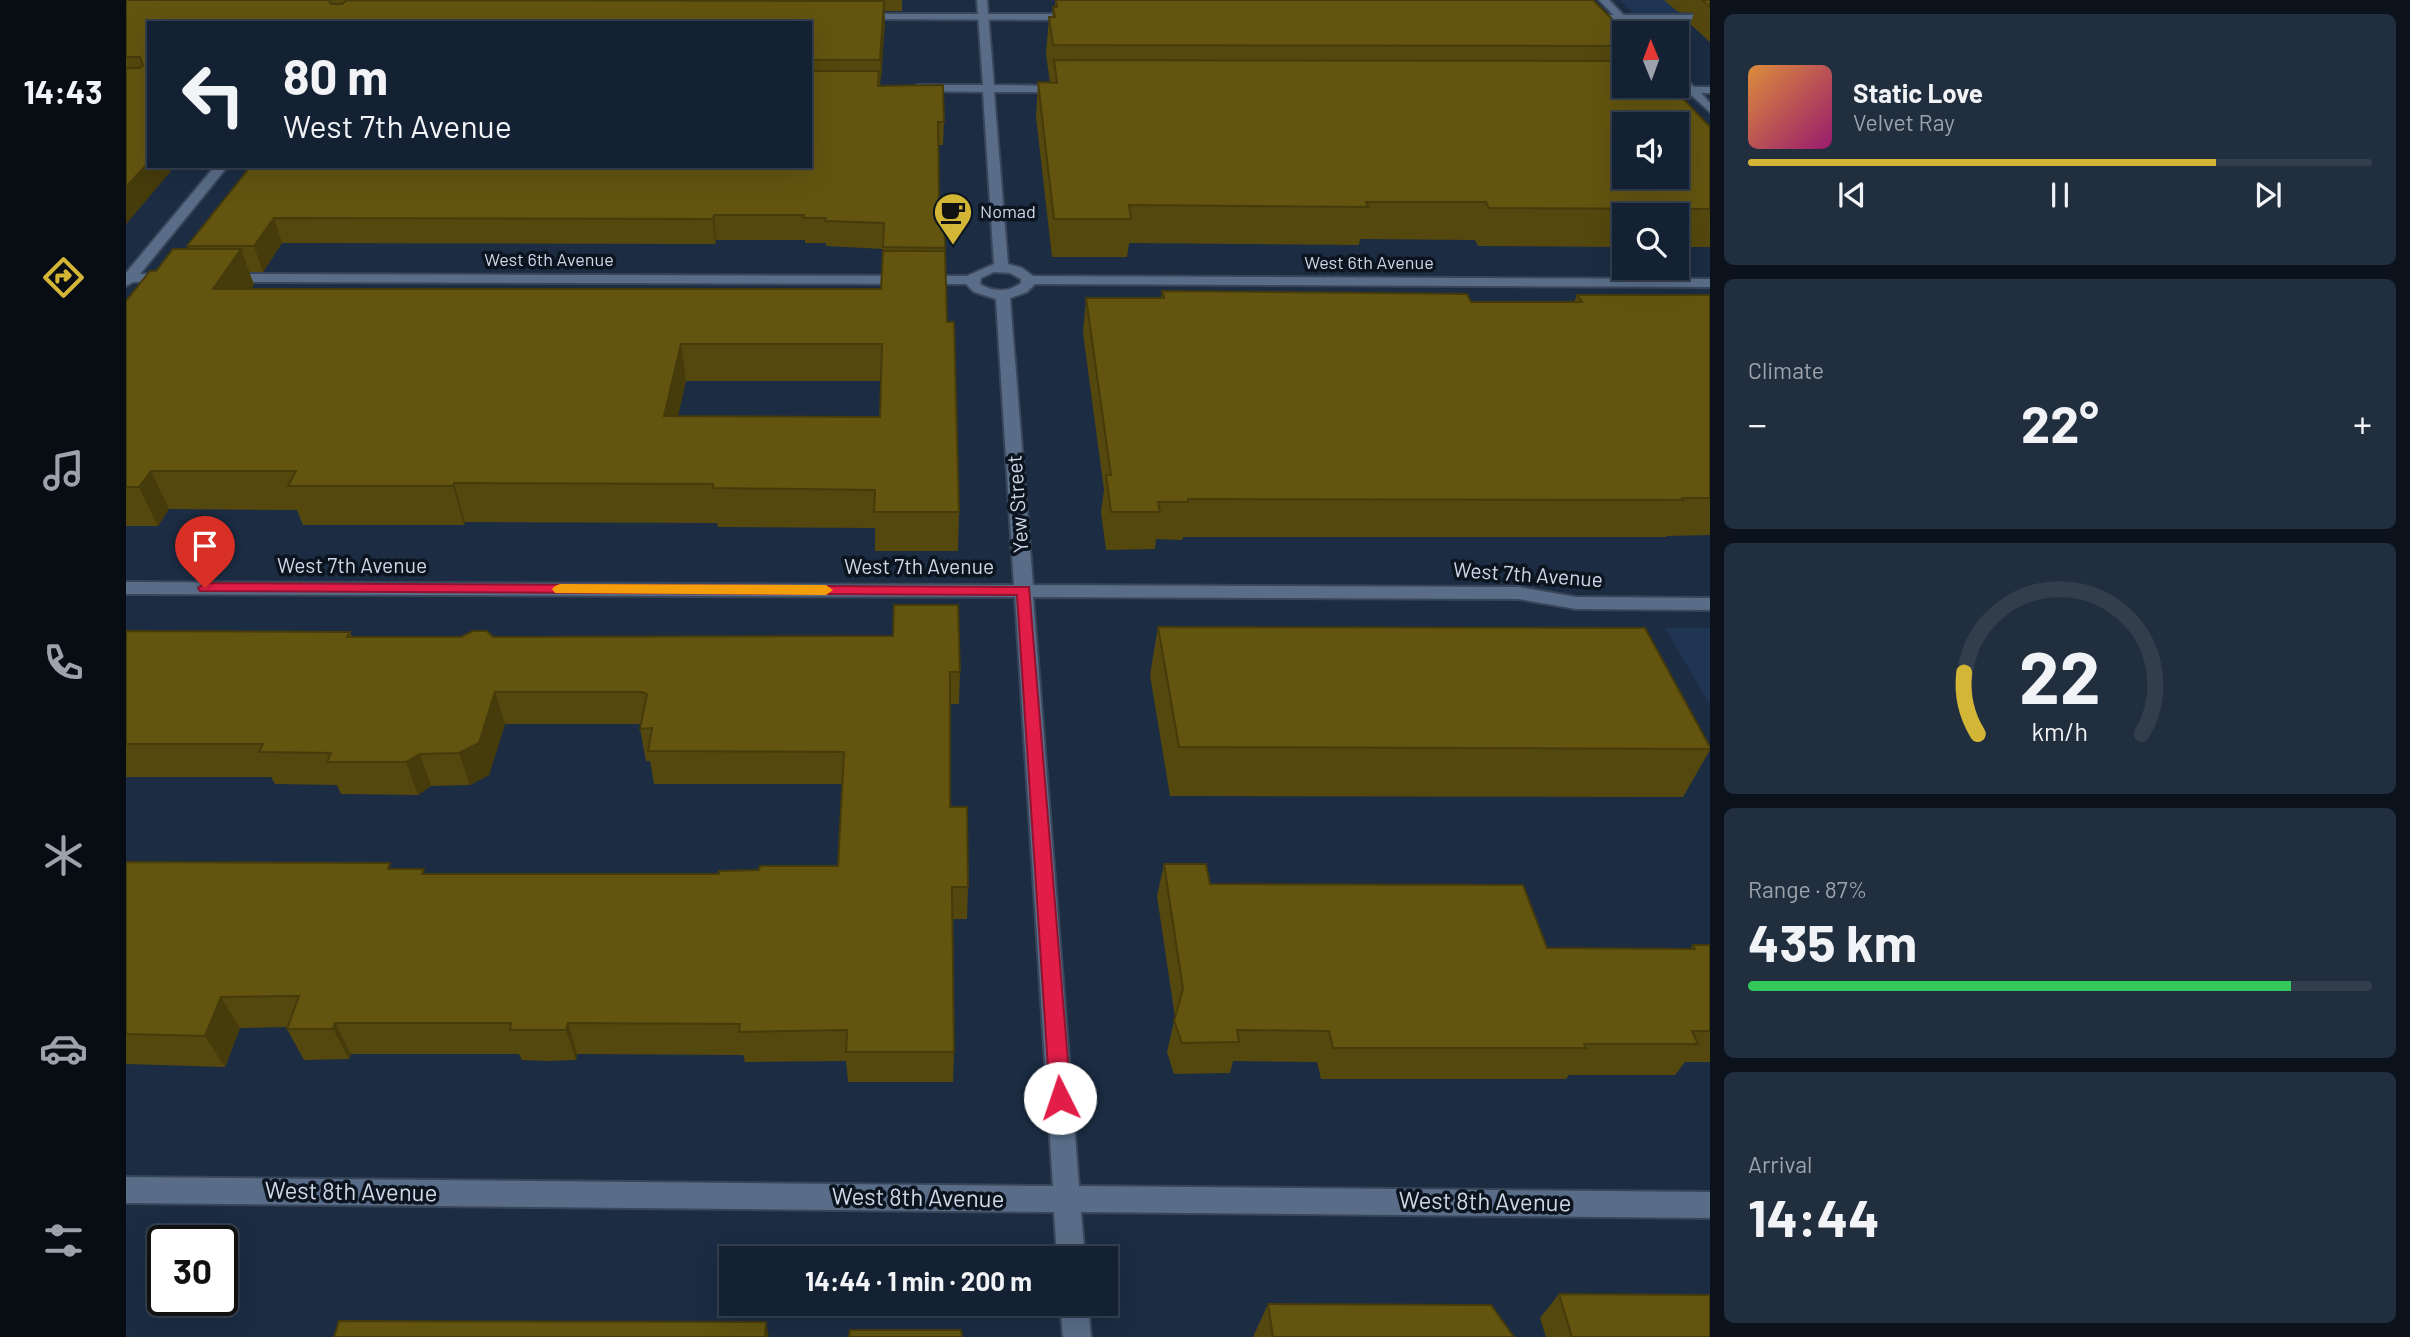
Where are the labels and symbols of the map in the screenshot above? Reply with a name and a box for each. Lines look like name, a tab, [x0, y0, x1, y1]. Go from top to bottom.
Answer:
north arrow	[1612, 21, 1689, 98]
cafe icon: Nomad	[932, 191, 974, 246]
place label: Nomad	[980, 200, 1036, 222]
street label: West 6th Avenue	[484, 248, 614, 270]
street label: West 6th Avenue	[1304, 251, 1434, 273]
street label: Yew Street	[1001, 454, 1032, 554]
pin	[175, 516, 235, 588]
street label: West 7th Avenue	[277, 552, 427, 577]
street label: West 7th Avenue	[844, 553, 994, 578]
street label: West 7th Avenue	[1452, 556, 1604, 591]
position arrow	[1023, 1061, 1097, 1135]
street label: West 8th Avenue	[264, 1174, 438, 1207]
street label: West 8th Avenue	[831, 1180, 1005, 1213]
street label: West 8th Avenue	[1398, 1184, 1572, 1217]
speed limit sign: 30	[147, 1225, 238, 1316]

